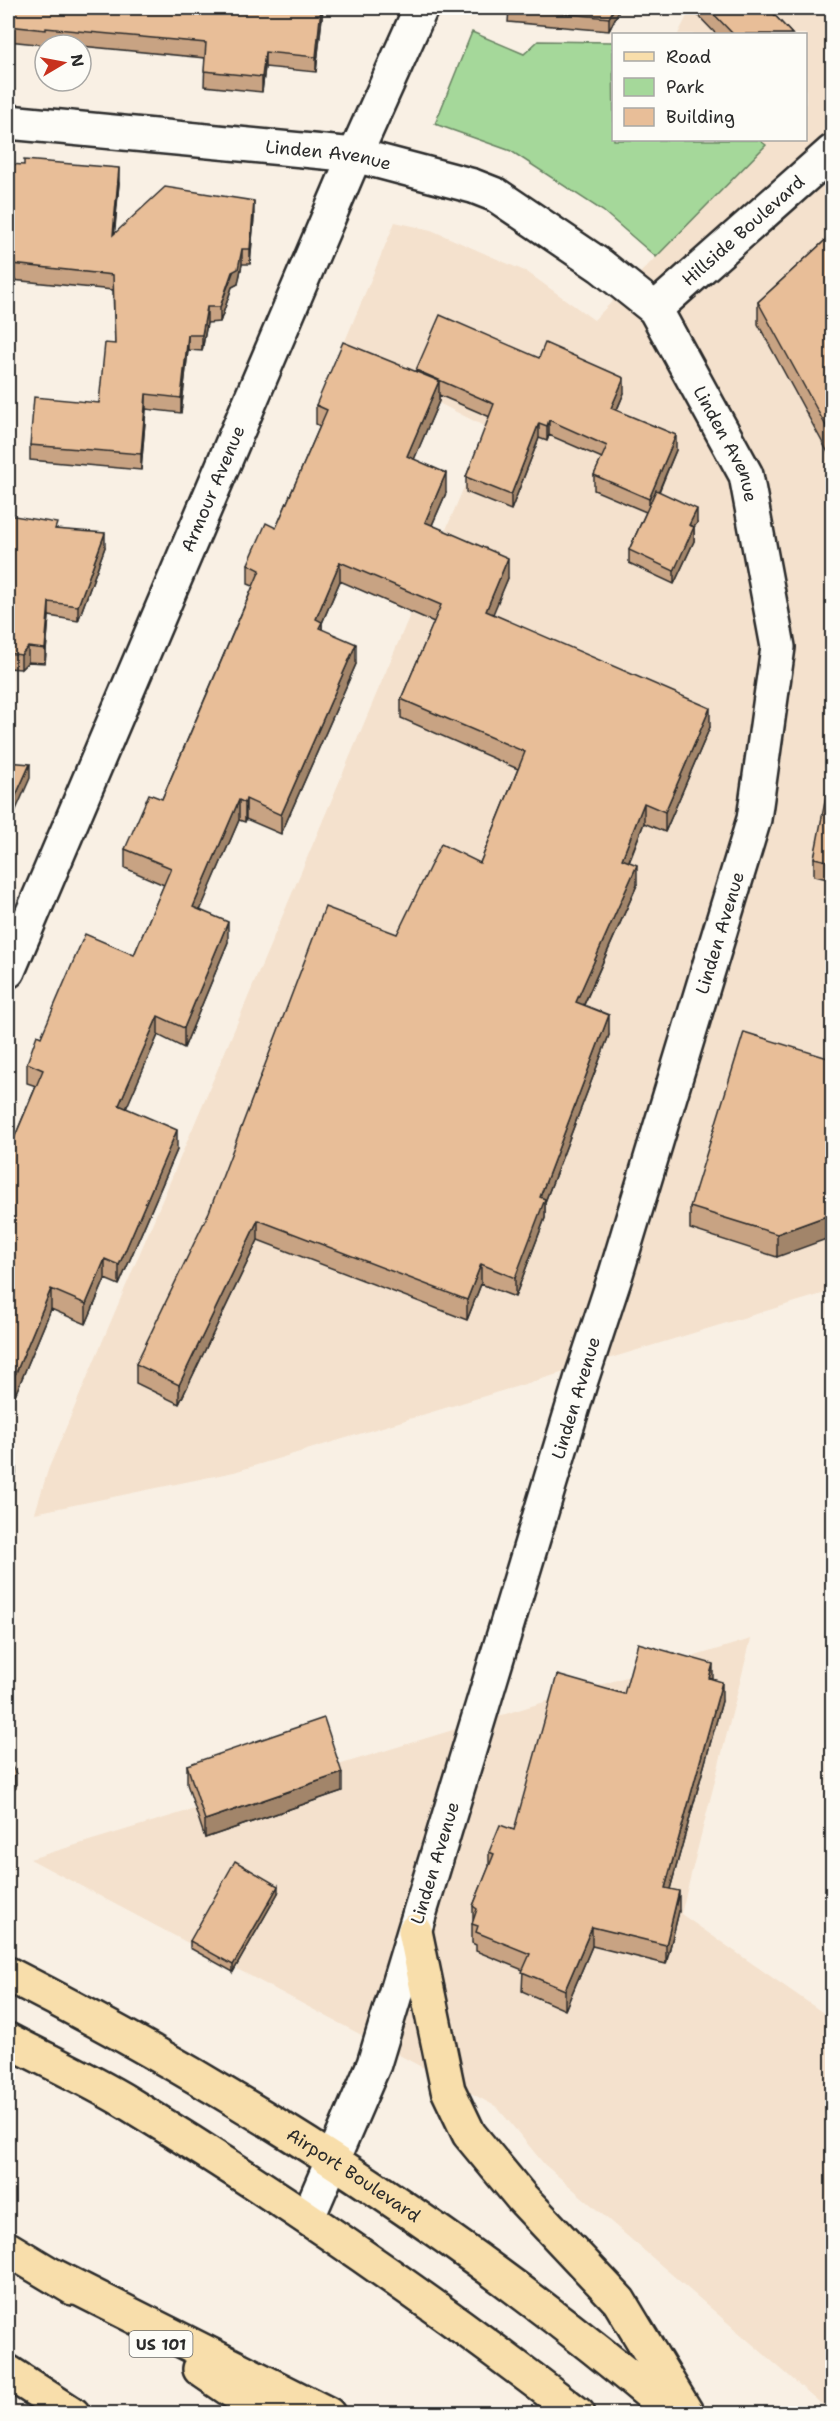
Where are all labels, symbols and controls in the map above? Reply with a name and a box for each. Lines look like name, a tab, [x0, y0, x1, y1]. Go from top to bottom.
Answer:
north arrow	[33, 33, 93, 93]
legend	[612, 33, 807, 141]
text: Road	[666, 45, 711, 69]
text: N	[66, 52, 89, 69]
text: Park	[666, 75, 705, 99]
text: Building	[666, 105, 735, 129]
street label: Linden Avenue	[264, 135, 394, 176]
street label: Hillside Boulevard	[677, 170, 810, 292]
street label: Linden Avenue	[687, 382, 763, 504]
street label: Armour Avenue	[175, 422, 251, 556]
street label: Linden Avenue	[690, 869, 750, 997]
street label: Linden Avenue	[546, 1334, 606, 1462]
street label: Linden Avenue	[405, 1799, 465, 1927]
street label: Airport Boulevard	[282, 2122, 425, 2228]
road number: US 101	[130, 2331, 192, 2357]

